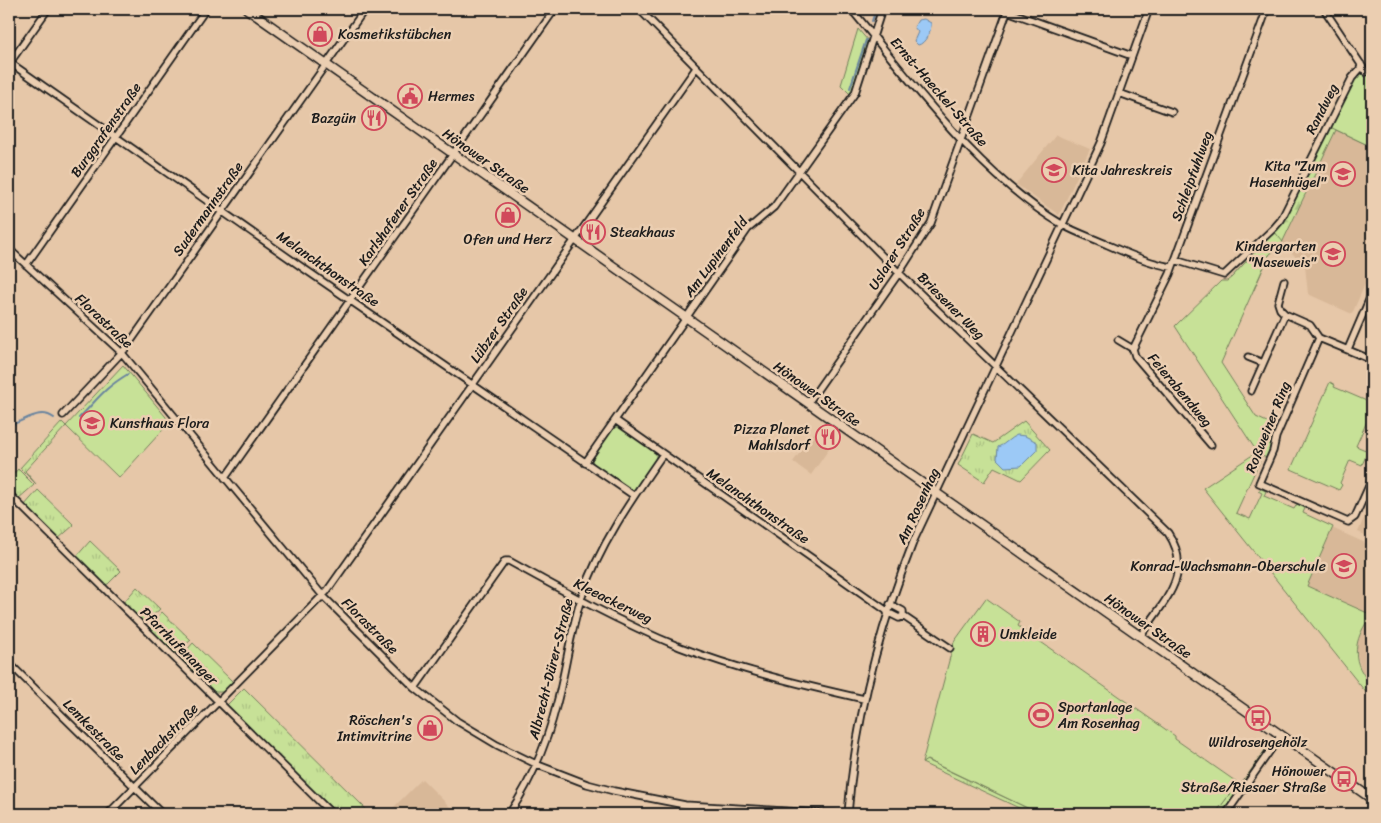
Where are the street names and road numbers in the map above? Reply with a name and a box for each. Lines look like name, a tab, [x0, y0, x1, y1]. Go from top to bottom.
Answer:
street label: Ernst-Haeckel-Straße	[884, 31, 994, 153]
street label: Burggrafenstraße	[64, 77, 148, 183]
street label: Randweg	[1299, 79, 1345, 139]
street label: Hönower Straße	[437, 121, 535, 201]
street label: Schleipfuhlweg	[1164, 127, 1220, 225]
street label: Karlshafener Straße	[351, 153, 445, 271]
street label: Sudermannstraße	[166, 156, 250, 262]
street label: Uslarer Straße	[862, 203, 932, 295]
street label: Am Lupinenfeld	[677, 210, 756, 303]
street label: Melanchthonstraße	[271, 224, 385, 314]
street label: Briesener Weg	[911, 266, 991, 346]
street label: Lübzer Straße	[463, 281, 535, 369]
street label: Florastraße	[69, 287, 139, 355]
street label: Feierabendweg	[1141, 347, 1219, 433]
street label: Hönower Straße	[768, 354, 866, 434]
street label: Roßweiner Ring	[1238, 377, 1298, 477]
street label: Melanchthonstraße	[701, 461, 815, 551]
street label: Am Rosenhag	[889, 464, 947, 549]
street label: Kleeackerweg	[569, 571, 657, 631]
street label: Hönower Straße	[1099, 586, 1197, 666]
street label: Florastraße	[335, 591, 405, 661]
street label: Albrecht-Dürer-Straße	[521, 596, 581, 743]
street label: Pfarrhufenanger	[134, 601, 225, 692]
street label: Lemkestraße	[57, 693, 131, 767]
street label: Lenbachstraße	[123, 697, 205, 781]

